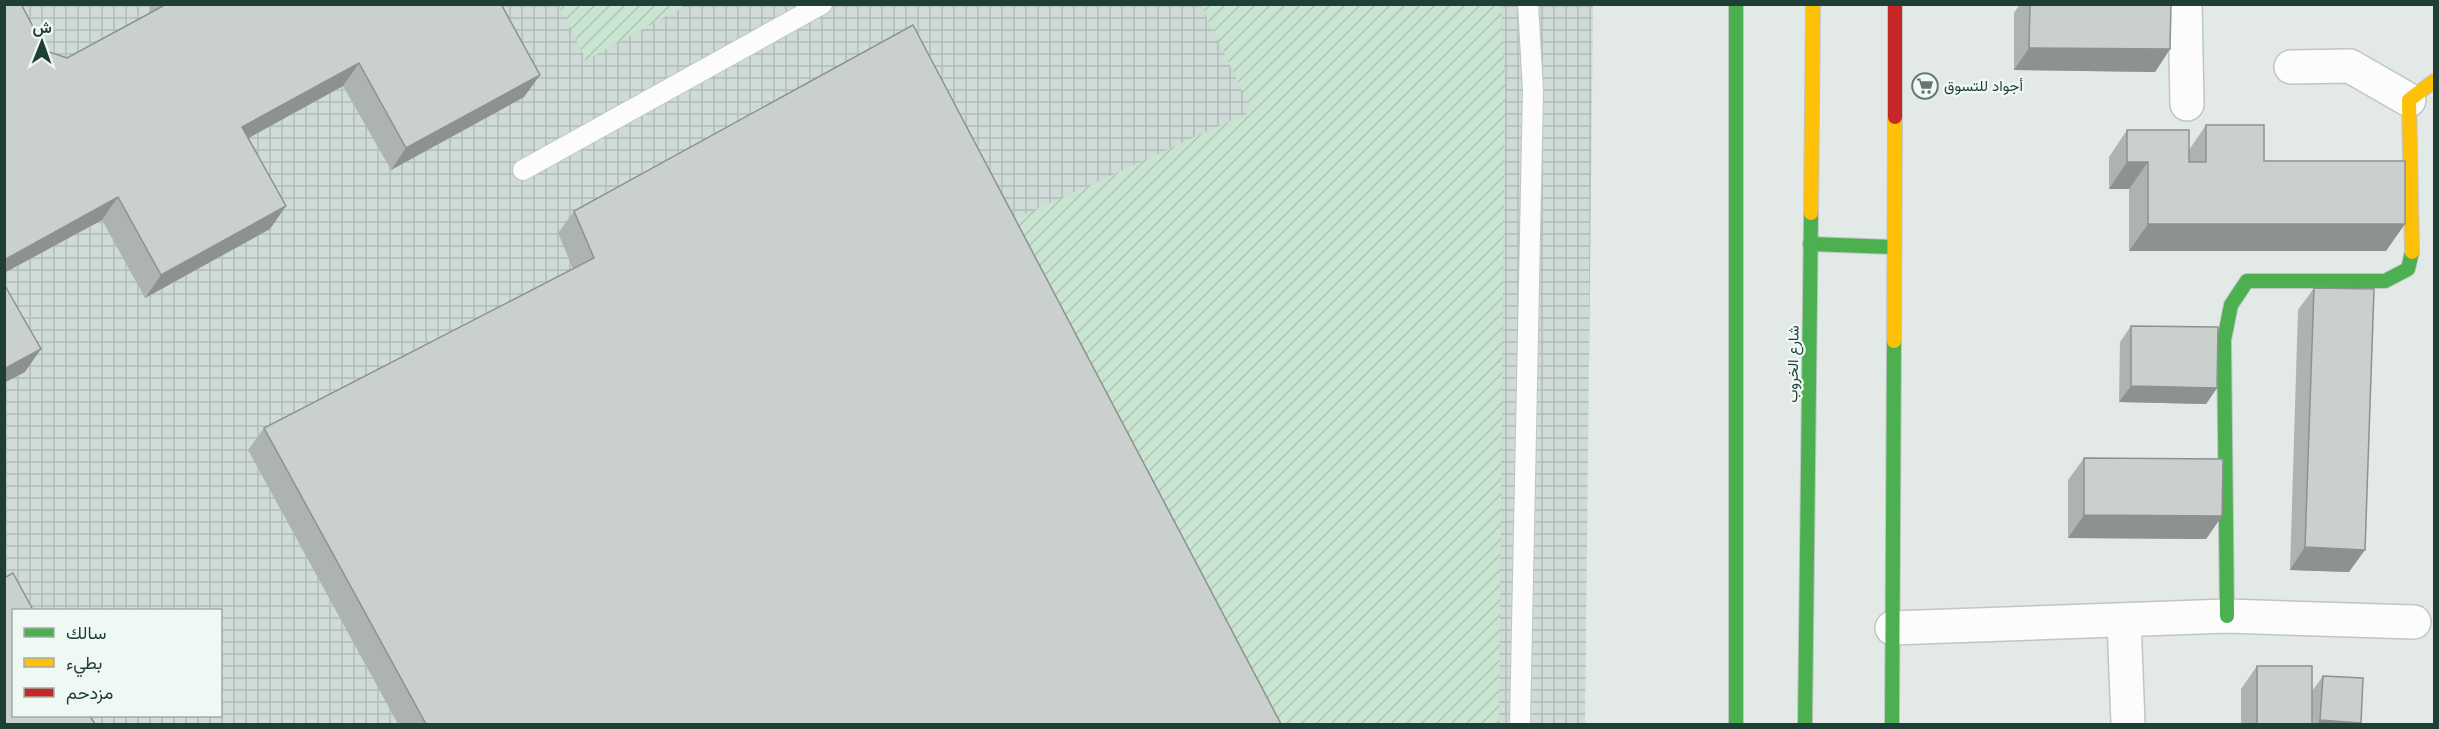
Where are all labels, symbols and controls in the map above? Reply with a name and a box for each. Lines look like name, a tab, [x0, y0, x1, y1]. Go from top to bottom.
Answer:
north arrow	[12, 12, 72, 72]
text: ش	[32, 17, 52, 39]
supermarket icon: أجواد للتسوق	[1910, 71, 1940, 101]
place label: أجواد للتسوق	[1944, 76, 2023, 96]
street label: شارع الخروب	[1782, 325, 1805, 403]
legend	[12, 609, 222, 717]
text: سالك	[66, 621, 106, 645]
text: بطيء	[66, 651, 102, 678]
text: مزدحم	[66, 681, 113, 705]

